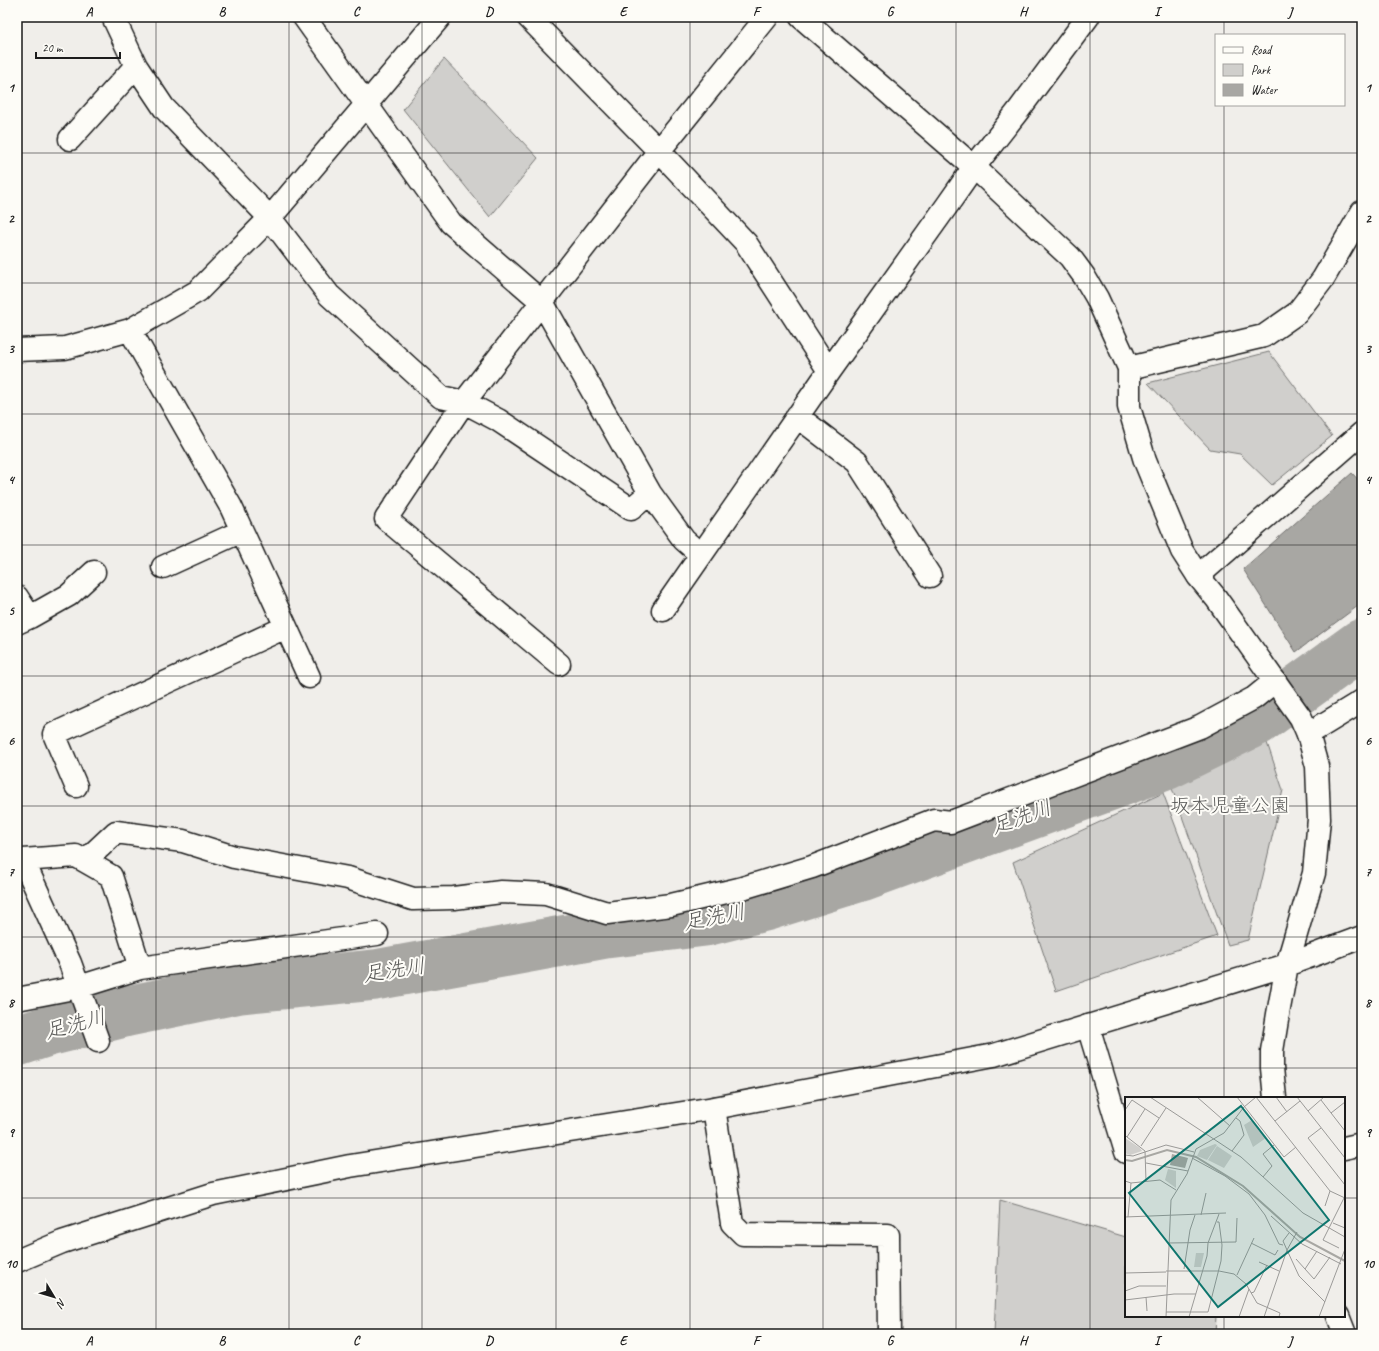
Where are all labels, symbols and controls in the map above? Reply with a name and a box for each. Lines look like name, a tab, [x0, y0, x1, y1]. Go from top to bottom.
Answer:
text: A	[86, 4, 94, 20]
text: B	[219, 4, 227, 20]
text: C	[353, 4, 361, 20]
text: D	[485, 4, 494, 20]
text: E	[620, 4, 629, 20]
text: F	[753, 4, 762, 20]
text: G	[887, 4, 895, 20]
text: H	[1019, 4, 1029, 20]
text: I	[1154, 4, 1163, 20]
text: J	[1287, 4, 1294, 20]
scale bar	[36, 34, 120, 60]
legend	[1215, 34, 1345, 106]
text: 20 m	[42, 40, 64, 56]
text: Road	[1251, 42, 1273, 58]
text: Park	[1251, 62, 1272, 78]
text: 1	[8, 80, 16, 96]
text: 1	[1365, 80, 1373, 96]
text: Water	[1251, 82, 1279, 98]
text: 2	[8, 211, 15, 227]
text: 2	[1365, 211, 1372, 227]
text: 3	[8, 341, 15, 357]
text: 3	[1365, 341, 1372, 357]
text: 4	[8, 472, 16, 488]
text: 4	[1365, 472, 1373, 488]
text: 5	[8, 603, 15, 619]
text: 5	[1365, 603, 1372, 619]
text: 6	[8, 733, 15, 749]
text: 6	[1365, 733, 1372, 749]
park label: 坂本児童公園	[1170, 793, 1290, 818]
water label: 足洗川	[987, 794, 1055, 840]
text: 7	[8, 864, 15, 880]
text: 7	[1365, 864, 1372, 880]
water label: 足洗川	[681, 898, 747, 936]
water label: 足洗川	[361, 952, 427, 988]
text: 8	[8, 995, 16, 1011]
text: 8	[1365, 995, 1373, 1011]
water label: 足洗川	[41, 1003, 109, 1045]
inset map	[1125, 1097, 1345, 1317]
text: 9	[8, 1125, 15, 1141]
text: 9	[1365, 1125, 1372, 1141]
text: 10	[5, 1256, 18, 1272]
text: 10	[1362, 1256, 1375, 1272]
north arrow	[34, 1277, 74, 1317]
text: N	[53, 1296, 69, 1312]
text: A	[86, 1333, 94, 1349]
text: B	[219, 1333, 227, 1349]
text: C	[353, 1333, 361, 1349]
text: D	[485, 1333, 494, 1349]
text: E	[620, 1333, 629, 1349]
text: F	[753, 1333, 762, 1349]
text: G	[887, 1333, 895, 1349]
text: H	[1019, 1333, 1029, 1349]
text: I	[1154, 1333, 1163, 1349]
text: J	[1287, 1333, 1294, 1349]

